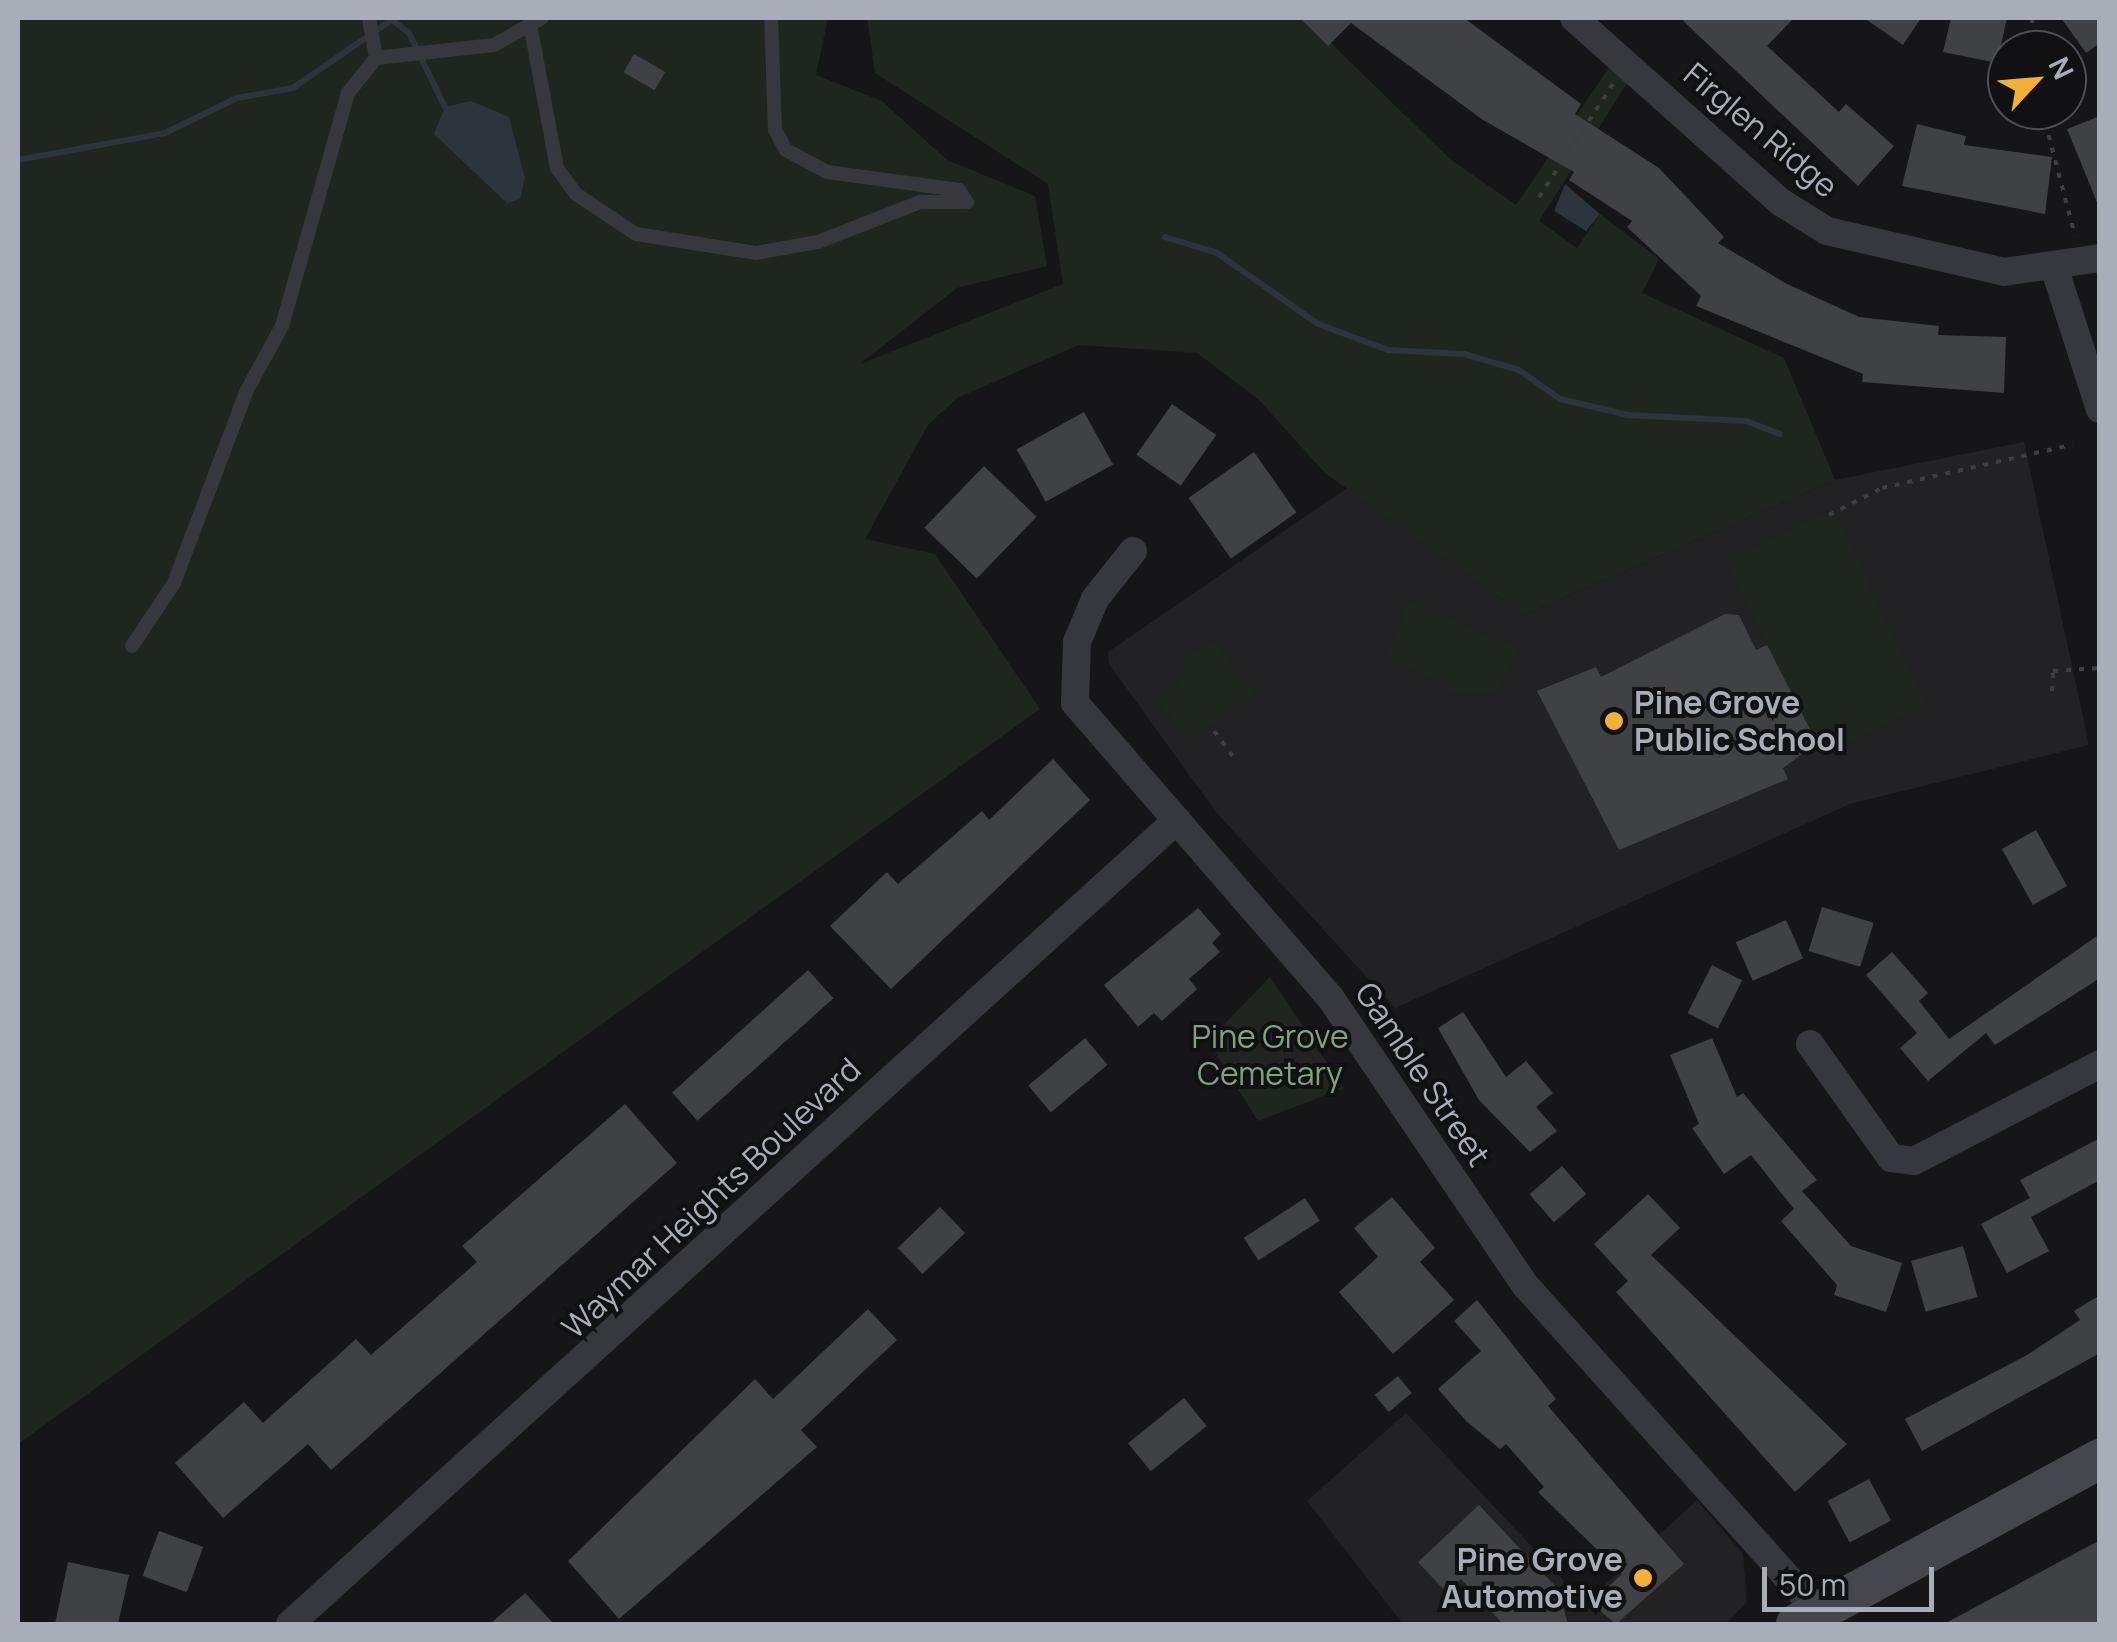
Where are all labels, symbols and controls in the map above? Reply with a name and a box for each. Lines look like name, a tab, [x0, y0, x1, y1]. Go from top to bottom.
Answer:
north arrow	[1987, 30, 2087, 130]
text: N	[2041, 50, 2084, 85]
street label: Firglen Ridge	[1676, 55, 1846, 205]
place label: Pine Grove Public School	[1634, 684, 1845, 759]
marker: Pine Grove Public School	[1603, 710, 1625, 732]
street label: Gamble Street	[1348, 975, 1498, 1173]
park label: Pine Grove Cemetary	[1191, 1018, 1349, 1093]
street label: Waymar Heights Boulevard	[554, 1050, 868, 1346]
place label: Pine Grove Automotive	[1441, 1541, 1623, 1616]
scale bar	[1767, 1547, 1940, 1609]
text: 50 m	[1779, 1564, 1846, 1605]
marker: Pine Grove Automotive	[1632, 1567, 1654, 1589]

